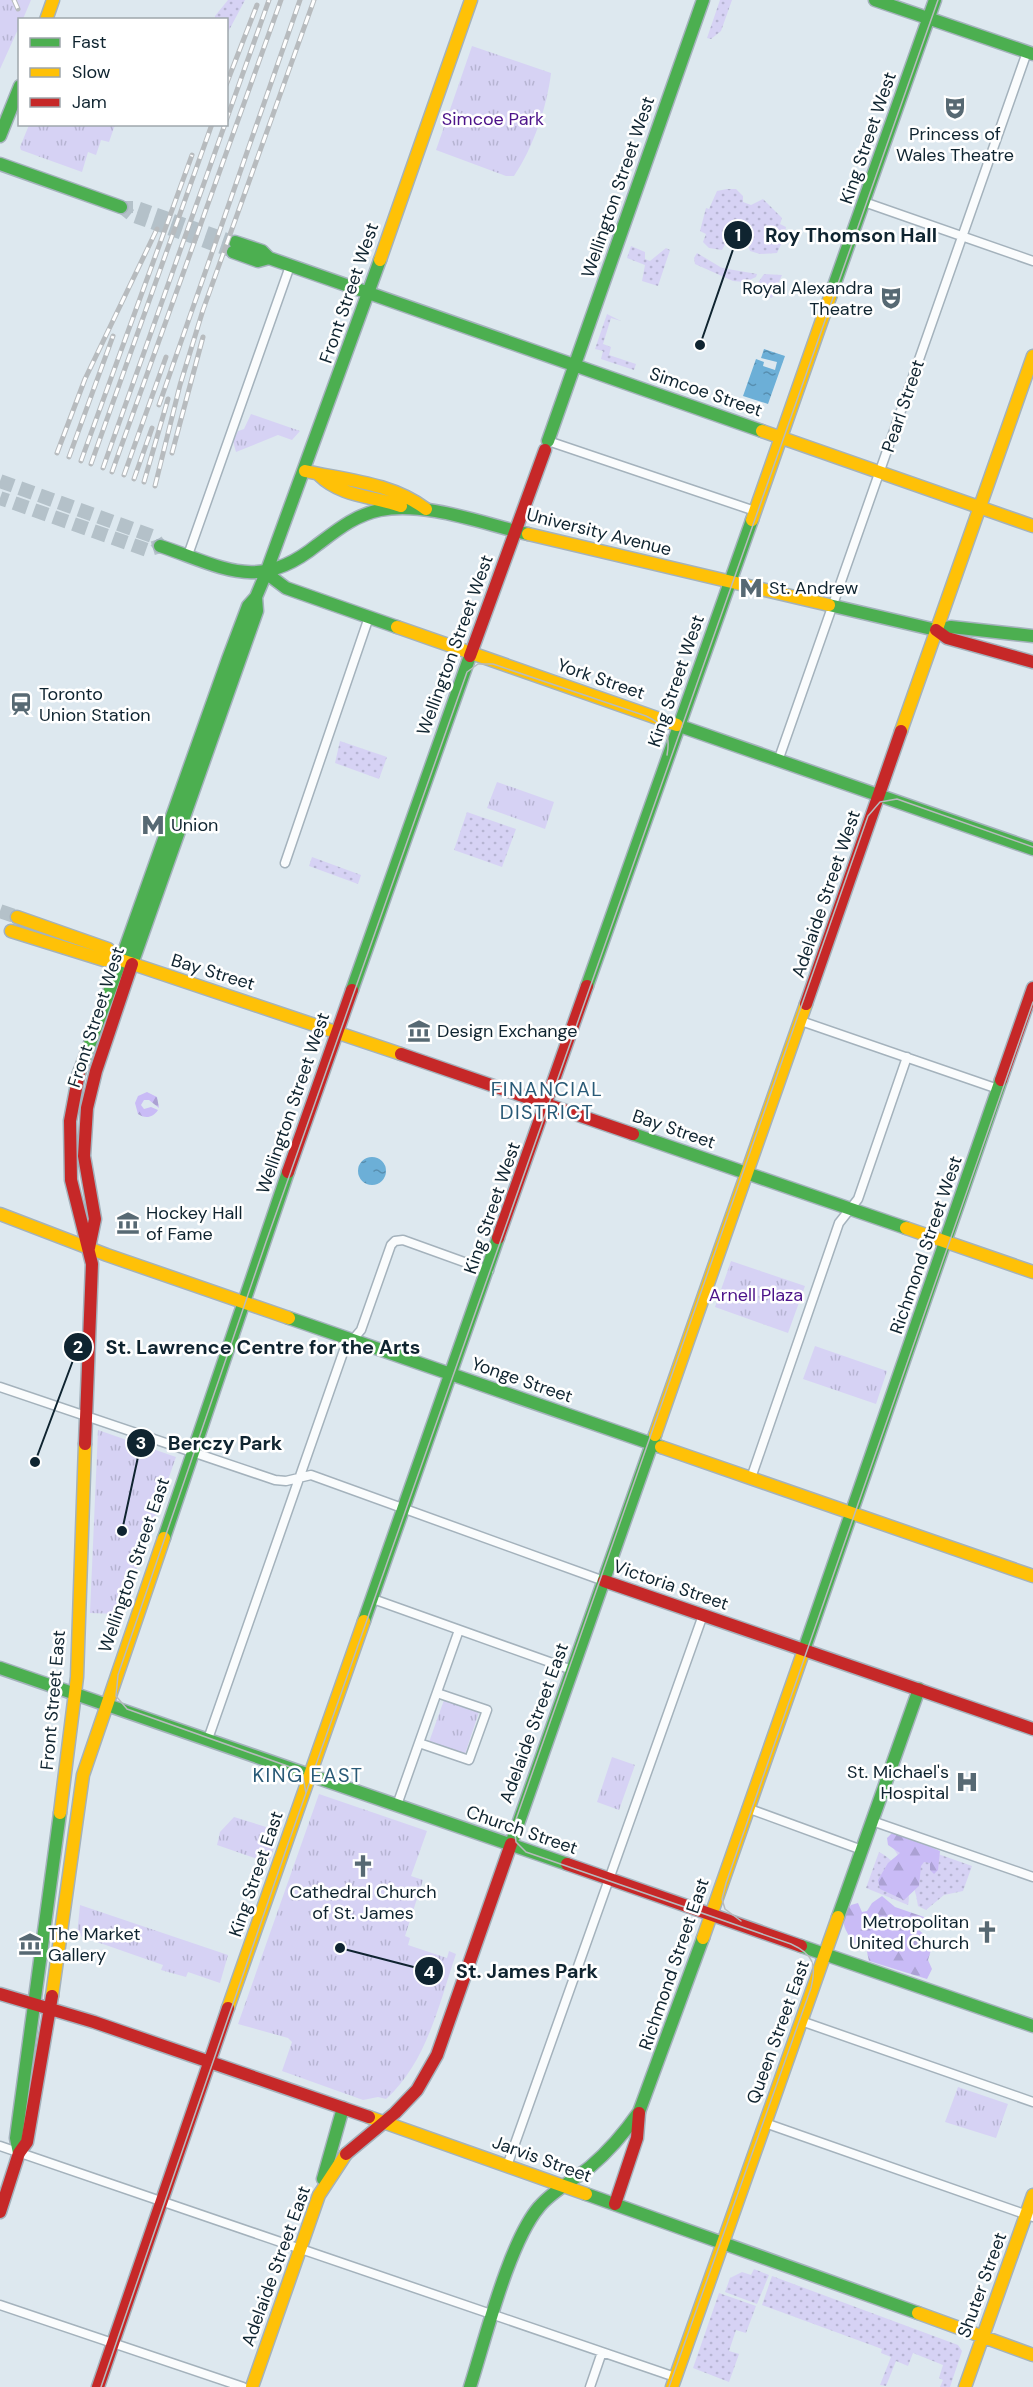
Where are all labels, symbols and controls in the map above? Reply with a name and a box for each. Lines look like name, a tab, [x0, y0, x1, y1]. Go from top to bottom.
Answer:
legend	[18, 18, 228, 126]
text: Fast	[72, 30, 107, 54]
text: Slow	[72, 60, 111, 84]
street label: King Street West	[834, 69, 902, 207]
text: Jam	[72, 90, 107, 114]
street label: Wellington Street West	[576, 93, 660, 281]
theatre icon: Princess of Wales Theatre	[942, 95, 968, 121]
park label: Simcoe Park	[442, 107, 544, 131]
place label: Princess of Wales Theatre	[896, 122, 1014, 167]
callout: Roy Thomson Hall	[723, 216, 949, 254]
street label: Front Street West	[314, 220, 384, 366]
text: Roy Thomson Hall	[765, 222, 937, 248]
text: 1	[735, 223, 741, 247]
place label: Royal Alexandra Theatre	[742, 276, 873, 321]
theatre icon: Royal Alexandra Theatre	[878, 285, 904, 311]
street label: Pearl Street	[876, 357, 930, 455]
street label: Simcoe Street	[646, 361, 766, 423]
street label: University Avenue	[524, 502, 674, 562]
street label: Wellington Street West	[411, 551, 499, 739]
metro station icon: St. Andrew	[738, 575, 764, 601]
place label: St. Andrew	[769, 576, 859, 600]
street label: King Street West	[642, 612, 710, 750]
street label: York Street	[554, 653, 648, 705]
place label: Toronto Union Station	[39, 682, 151, 727]
station icon: Toronto Union Station	[8, 691, 34, 717]
street label: Adelaide Street West	[786, 807, 866, 981]
metro station icon: Union	[140, 812, 166, 838]
place label: Union	[171, 813, 218, 837]
street label: Front Street West	[62, 943, 130, 1091]
street label: Bay Street	[168, 948, 258, 996]
street label: Wellington Street West	[251, 1009, 335, 1197]
museum icon: Design Exchange	[406, 1018, 432, 1044]
place label: Design Exchange	[437, 1019, 578, 1043]
district label: FINANCIAL DISTRICT	[491, 1076, 603, 1125]
street label: Bay Street	[629, 1104, 719, 1154]
street label: King Street West	[458, 1139, 526, 1277]
street label: Richmond Street West	[884, 1153, 968, 1337]
place label: Hockey Hall of Fame	[146, 1201, 242, 1246]
museum icon: Hockey Hall of Fame	[115, 1210, 141, 1236]
park label: Arnell Plaza	[709, 1283, 803, 1307]
callout: St. Lawrence Centre for the Arts	[63, 1328, 432, 1366]
text: St. Lawrence Centre for the Arts	[105, 1334, 421, 1360]
text: 2	[73, 1335, 83, 1359]
street label: Yonge Street	[468, 1351, 576, 1409]
callout: Berczy Park	[126, 1424, 294, 1462]
text: Berczy Park	[168, 1430, 283, 1456]
text: 3	[136, 1431, 146, 1455]
street label: Wellington Street East	[93, 1474, 175, 1656]
street label: Victoria Street	[610, 1554, 732, 1616]
street label: Front Street East	[35, 1629, 71, 1771]
street label: Adelaide Street East	[494, 1640, 574, 1806]
place label: St. Michael's Hospital	[847, 1760, 949, 1805]
district label: KING EAST	[252, 1762, 364, 1788]
hospital icon: St. Michael's Hospital	[954, 1769, 980, 1795]
street label: Church Street	[463, 1800, 581, 1860]
street label: King Street East	[223, 1808, 289, 1940]
church icon: Cathedral Church of St. James	[350, 1853, 376, 1879]
street label: Richmond Street East	[633, 1875, 715, 2053]
place label: Cathedral Church of St. James	[289, 1880, 437, 1925]
place label: Metropolitan United Church	[849, 1910, 969, 1955]
church icon: Metropolitan United Church	[974, 1919, 1000, 1945]
place label: The Market Gallery	[48, 1922, 140, 1967]
museum icon: The Market Gallery	[17, 1931, 43, 1957]
callout: St. James Park	[414, 1952, 610, 1990]
street label: Queen Street East	[741, 1957, 815, 2107]
text: St. James Park	[456, 1958, 599, 1984]
text: 4	[423, 1960, 435, 1984]
street label: Jarvis Street	[489, 2130, 595, 2188]
street label: Adelaide Street East	[236, 2183, 316, 2349]
street label: Shuter Street	[952, 2229, 1012, 2341]

